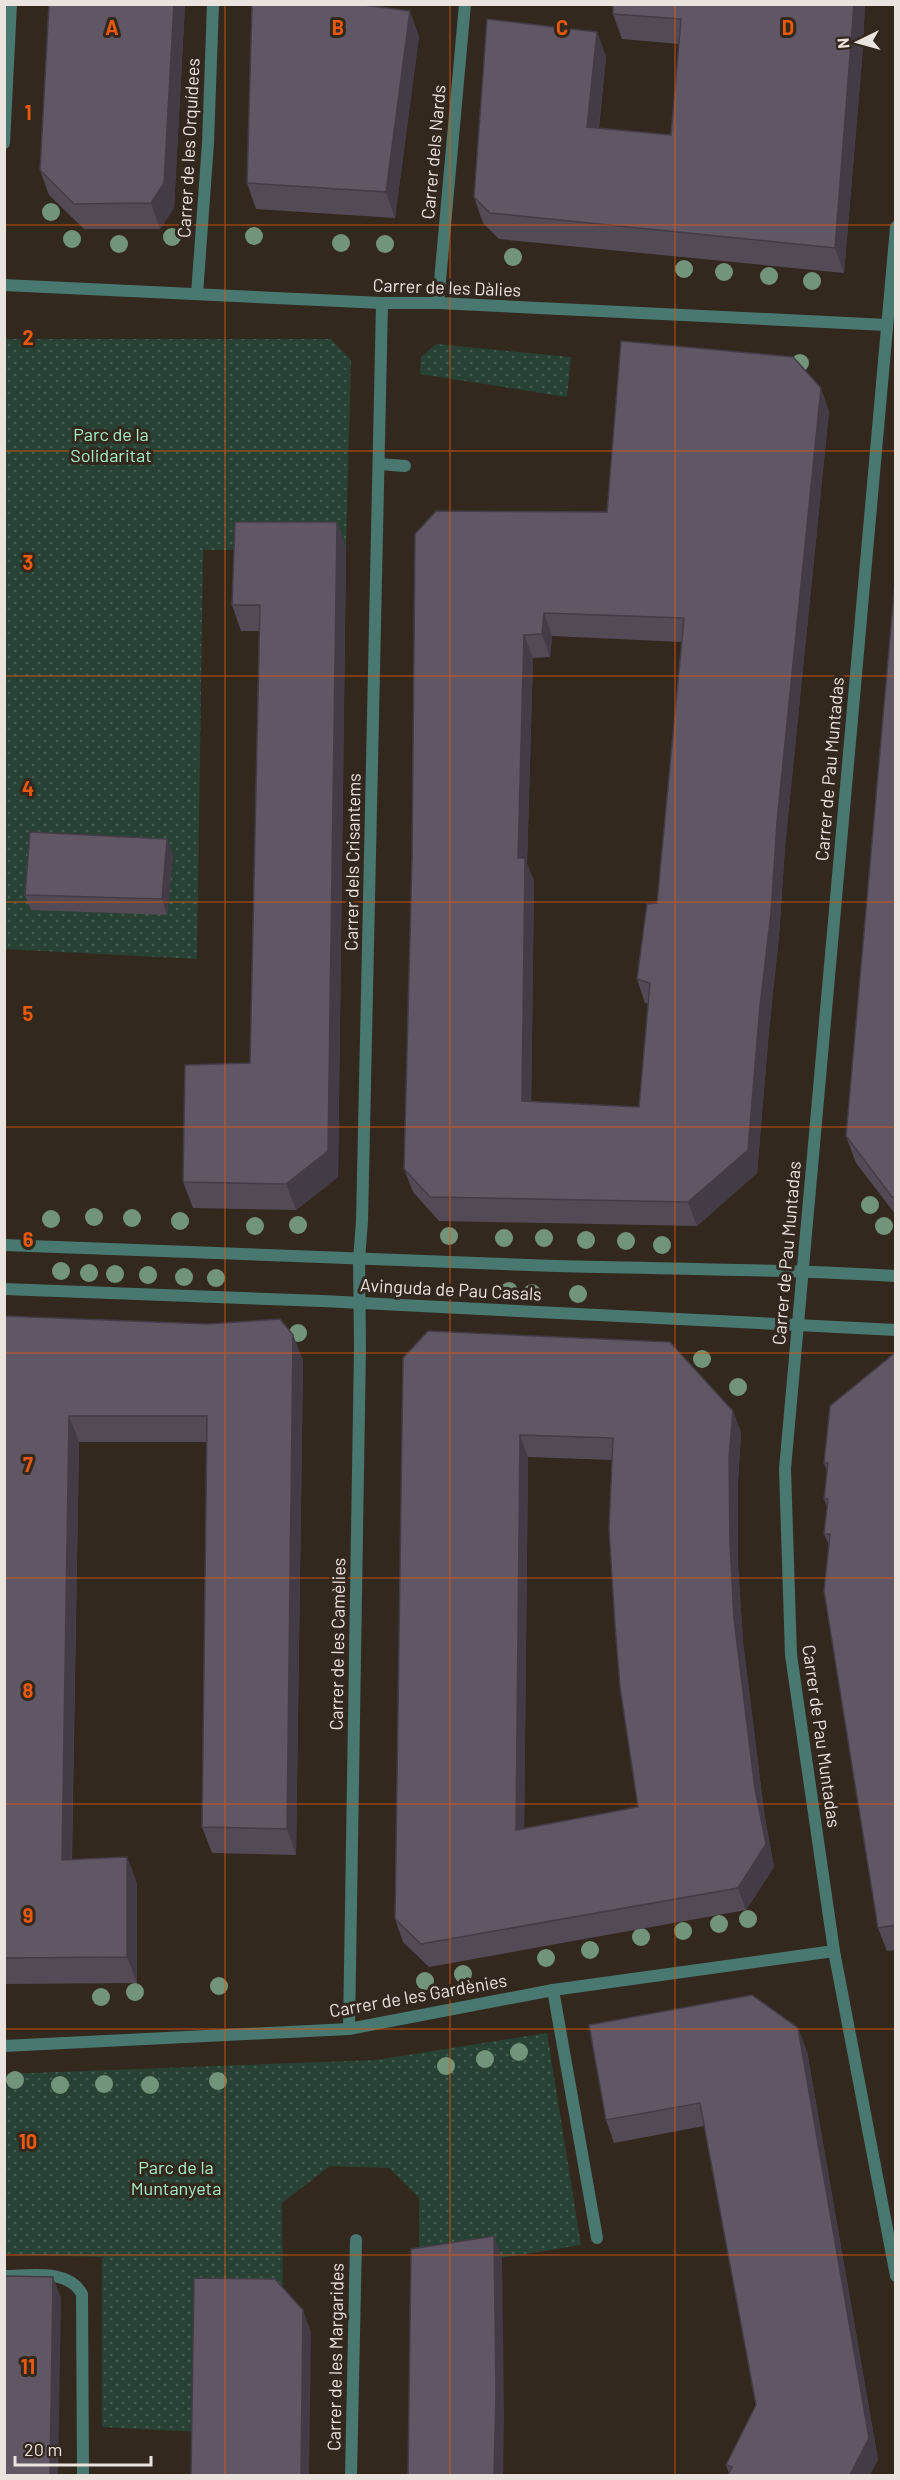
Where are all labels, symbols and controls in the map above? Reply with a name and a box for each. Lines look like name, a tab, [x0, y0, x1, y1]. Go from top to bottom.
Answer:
north arrow	[828, 12, 888, 72]
text: A	[105, 15, 119, 39]
text: B	[332, 15, 344, 39]
text: C	[556, 15, 568, 39]
text: D	[782, 15, 794, 39]
text: N	[833, 37, 852, 49]
street label: Carrer de les Orquídees	[172, 58, 204, 238]
street label: Carrer dels Nards	[416, 84, 450, 220]
text: 1	[24, 100, 32, 124]
street label: Carrer de les Dàlies	[372, 273, 522, 301]
text: 2	[22, 325, 34, 349]
park label: Parc de la Solidaritat	[70, 423, 152, 466]
text: 3	[23, 550, 33, 574]
street label: Carrer de Pau Muntadas	[810, 676, 848, 862]
street label: Carrer dels Crisantems	[339, 773, 365, 951]
text: 4	[22, 776, 34, 800]
text: 5	[23, 1001, 34, 1025]
street label: Carrer de Pau Muntadas	[767, 1160, 805, 1346]
text: 6	[23, 1227, 34, 1251]
street label: Avinguda de Pau Casals	[360, 1273, 542, 1305]
text: 7	[23, 1452, 33, 1476]
street label: Carrer de les Camèlies	[324, 1557, 350, 1731]
street label: Carrer de Pau Muntadas	[798, 1643, 846, 1829]
text: 8	[23, 1678, 34, 1702]
text: 9	[23, 1903, 33, 1927]
street label: Carrer de les Gardènies	[327, 1969, 509, 2021]
text: 10	[19, 2129, 37, 2153]
park label: Parc de la Muntanyeta	[131, 2156, 221, 2199]
street label: Carrer de les Margarides	[322, 2263, 348, 2451]
text: 11	[21, 2354, 35, 2378]
scale bar	[15, 2429, 152, 2467]
text: 20 m	[24, 2438, 62, 2460]

